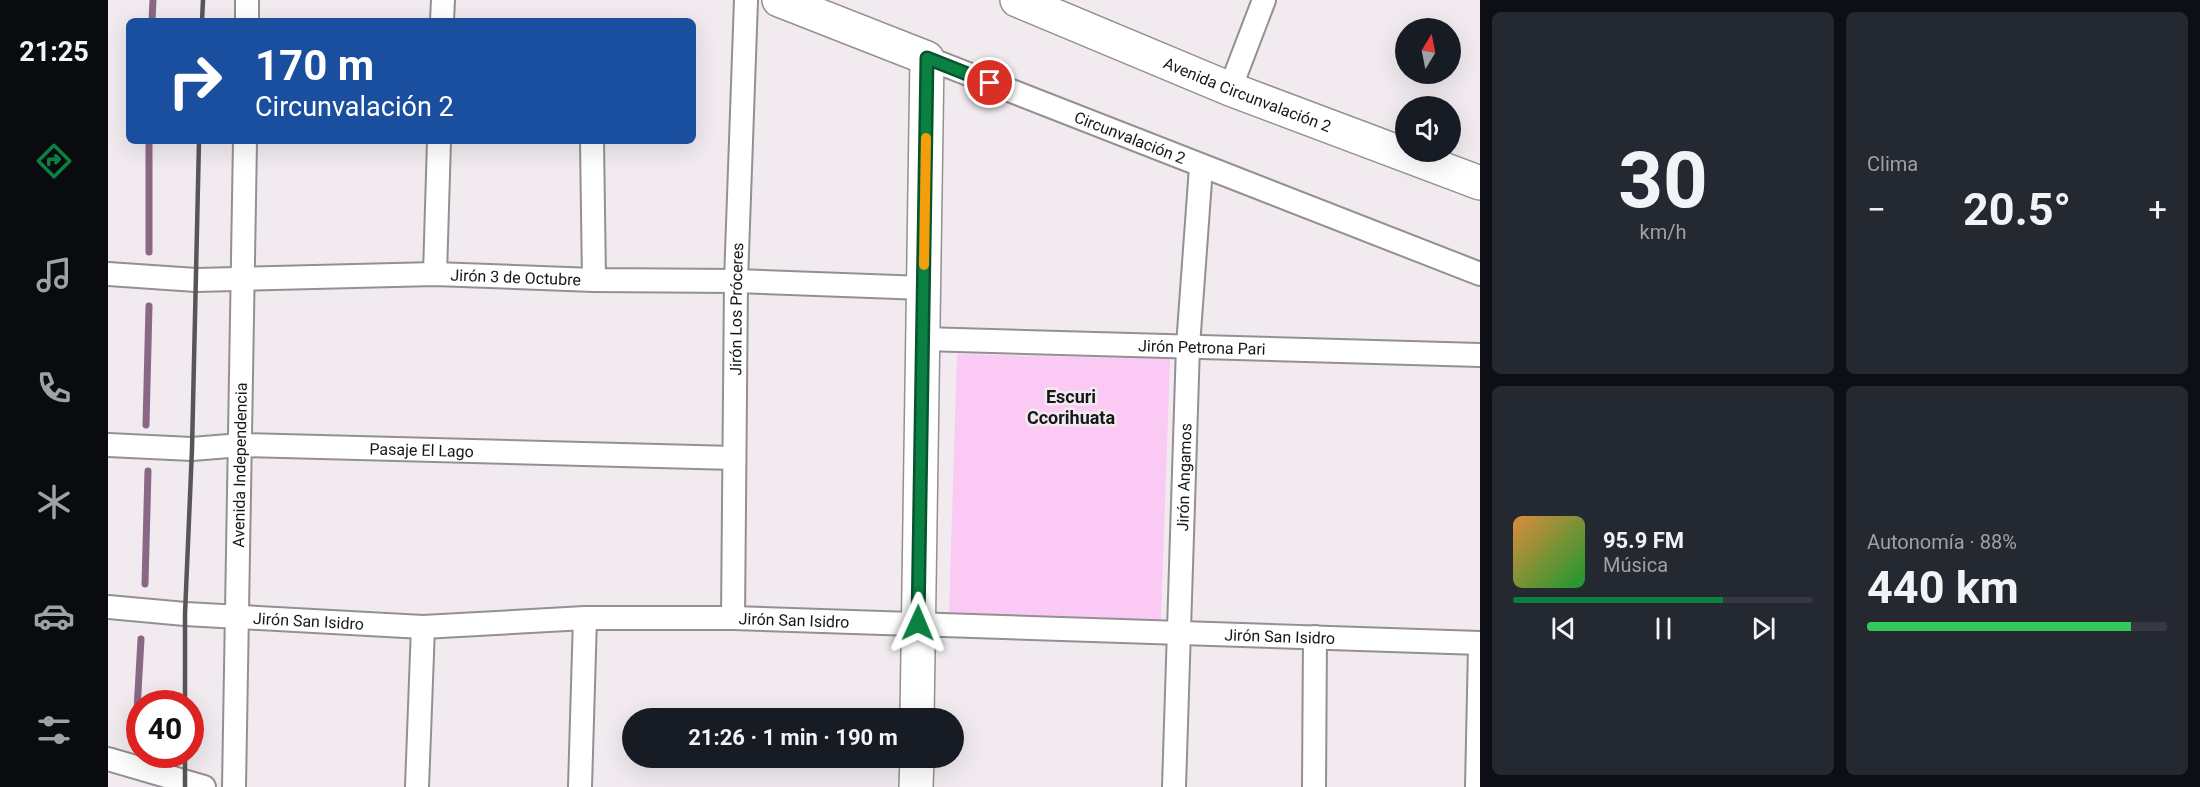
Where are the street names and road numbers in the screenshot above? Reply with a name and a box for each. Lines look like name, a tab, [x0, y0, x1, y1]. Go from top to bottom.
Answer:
street label: Avenida Circunvalación 2	[1161, 53, 1334, 136]
street label: Circunvalación 2	[1072, 108, 1188, 168]
street label: Jirón Los Próceres	[726, 242, 747, 376]
street label: Jirón 3 de Octubre	[450, 266, 581, 289]
street label: Jirón Petrona Pari	[1138, 336, 1266, 359]
street label: Avenida Independencia	[229, 382, 251, 548]
street label: Jirón Angamos	[1173, 423, 1196, 532]
street label: Pasaje El Lago	[369, 439, 474, 461]
street label: Jirón San Isidro	[253, 609, 364, 634]
street label: Jirón San Isidro	[738, 609, 850, 632]
street label: Jirón San Isidro	[1224, 625, 1335, 648]

